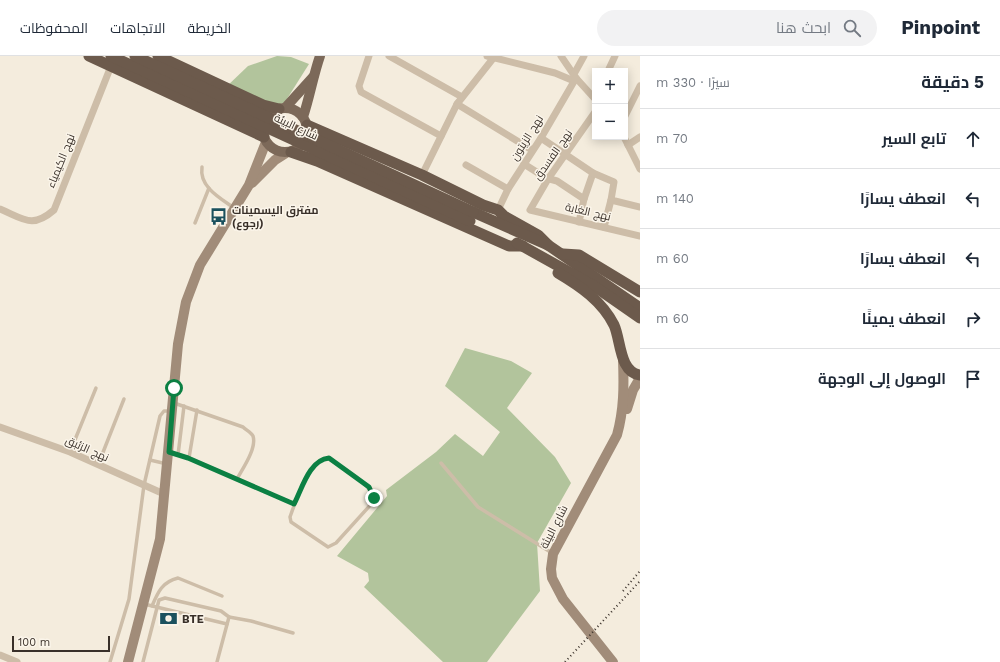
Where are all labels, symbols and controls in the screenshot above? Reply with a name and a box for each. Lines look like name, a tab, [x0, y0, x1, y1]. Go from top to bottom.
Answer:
search box	[597, 10, 877, 46]
text: Pinpoint	[901, 16, 980, 39]
icon: search	[841, 17, 863, 39]
text: ابحث هنا	[776, 19, 831, 37]
text: المحفوظات	[20, 20, 88, 36]
text: الاتجاهات	[110, 20, 166, 36]
text: الخريطة	[188, 20, 231, 36]
map controls	[592, 68, 628, 140]
button: +	[592, 68, 628, 104]
text: 5 دقيقة	[921, 72, 984, 92]
text: سيرًا · 330 m	[656, 75, 730, 90]
button: −	[592, 104, 628, 140]
street label: شارع البيئة	[271, 111, 320, 144]
street label: نهج الزيتون	[508, 113, 547, 164]
street label: نهج الفسدق	[531, 127, 576, 183]
icon: ahead	[962, 128, 984, 150]
text: تابع السير	[882, 130, 946, 148]
text: 70 m	[656, 131, 688, 146]
street label: نهج الكيمياء	[44, 132, 79, 190]
icon: left	[962, 188, 984, 210]
text: انعطف يسارًا	[860, 190, 946, 208]
text: 140 m	[656, 191, 694, 206]
street label: نهج الغابة	[564, 200, 612, 225]
place label: مفترق اليسمينات (رجوع)	[232, 204, 319, 231]
bus stop icon: مفترق اليسمينات (رجوع)	[209, 206, 229, 226]
icon: left	[962, 248, 984, 270]
text: انعطف يسارًا	[860, 250, 946, 268]
text: 60 m	[656, 251, 689, 266]
icon: right	[962, 308, 984, 330]
text: انعطف يمينًا	[862, 310, 946, 328]
text: 60 m	[656, 311, 689, 326]
icon: arrive	[962, 368, 984, 390]
text: الوصول إلى الوجهة	[818, 370, 946, 388]
route start	[165, 379, 183, 397]
street label: نهج الزئبق	[63, 434, 111, 465]
route end	[365, 489, 383, 507]
street label: شارع البيئة	[538, 503, 571, 551]
bank icon: BTE	[159, 609, 179, 629]
place label: BTE	[182, 613, 204, 626]
scale bar	[12, 634, 110, 653]
text: 100 m	[18, 636, 50, 649]

